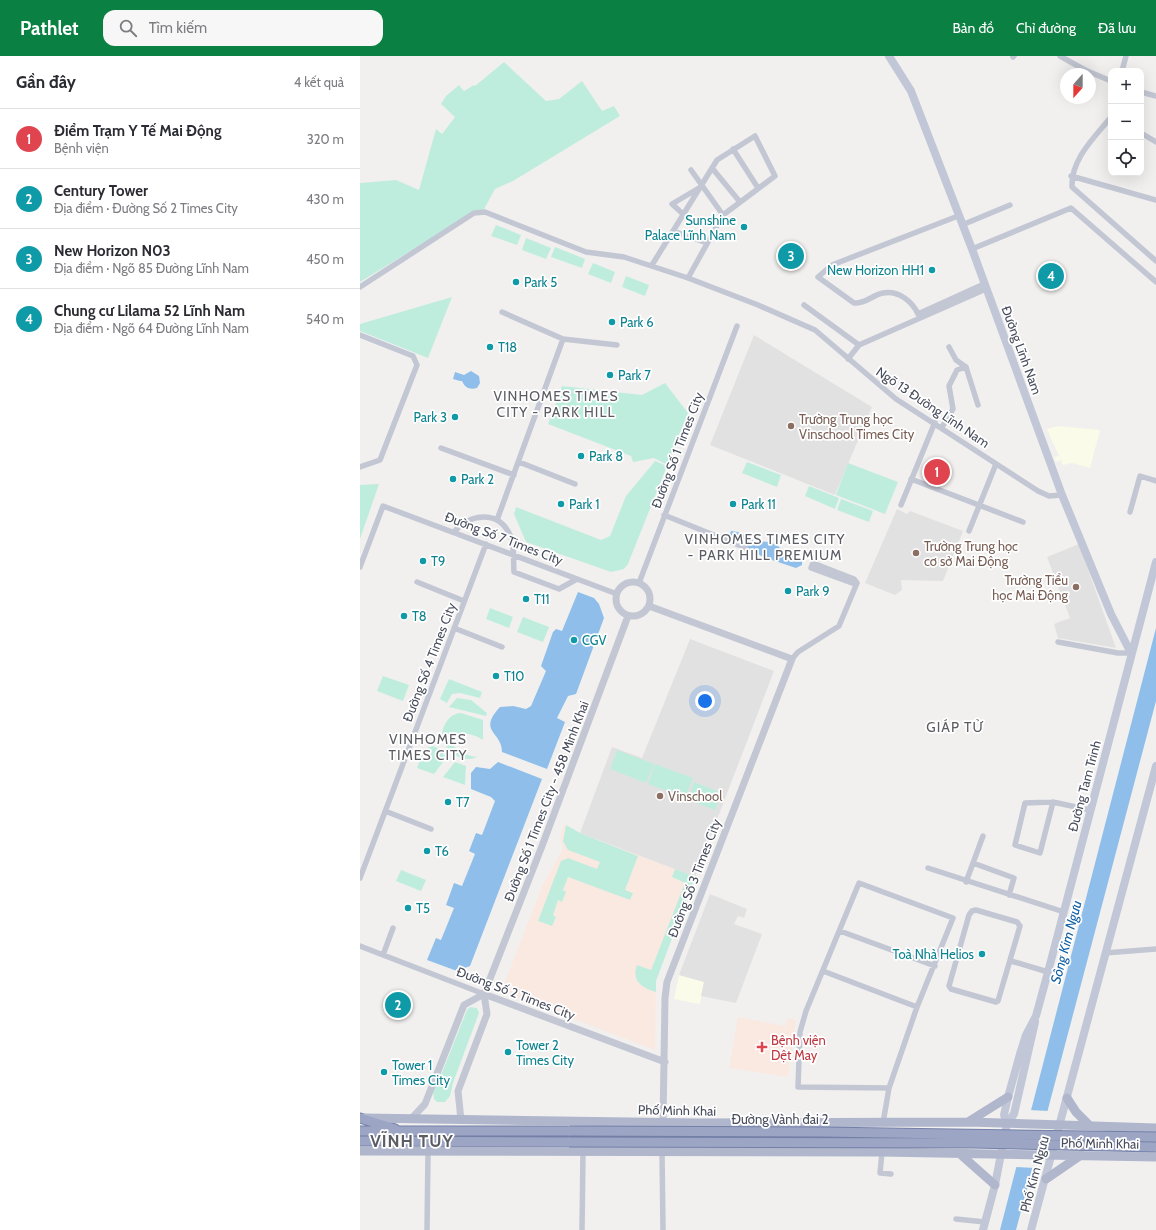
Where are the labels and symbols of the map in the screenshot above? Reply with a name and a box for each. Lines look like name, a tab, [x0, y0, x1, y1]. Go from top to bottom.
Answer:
north arrow	[1060, 68, 1096, 104]
place label: Sunshine Palace Lĩnh Nam	[645, 212, 736, 243]
marker: Sunshine Palace Lĩnh Nam	[739, 222, 749, 232]
pin: 3	[778, 241, 804, 271]
pin: 4	[1038, 261, 1064, 291]
place label: New Horizon HH1	[827, 262, 924, 278]
marker: New Horizon HH1	[927, 265, 937, 275]
place label: Park 5	[524, 274, 557, 290]
marker: Park 5	[511, 277, 521, 287]
street label: Đường Lĩnh Nam	[999, 303, 1045, 397]
place label: Park 6	[620, 314, 654, 330]
marker: Park 6	[607, 317, 617, 327]
place label: T18	[498, 339, 517, 355]
marker: T18	[485, 342, 495, 352]
street label: Ngõ 13 Đường Lĩnh Nam	[873, 363, 993, 451]
place label: Park 7	[618, 367, 651, 383]
marker: Park 7	[605, 370, 615, 380]
district label: VINHOMES TIMES CITY - PARK HILL	[493, 387, 619, 421]
street label: Đường Số 1 Times City	[647, 389, 707, 510]
place label: Park 3	[414, 409, 447, 425]
place label: Trường Trung học Vinschool Times City	[799, 411, 915, 442]
marker: Park 3	[450, 412, 460, 422]
marker: Trường Trung học Vinschool Times City	[786, 421, 796, 431]
place label: Park 8	[589, 448, 623, 464]
marker: Park 8	[576, 451, 586, 461]
pin: 1	[924, 457, 950, 487]
place label: Park 2	[461, 471, 494, 487]
marker: Park 2	[448, 474, 458, 484]
place label: Park 1	[569, 496, 600, 512]
place label: Park 11	[741, 496, 776, 512]
marker: Park 1	[556, 499, 566, 509]
marker: Park 11	[728, 499, 738, 509]
street label: Đường Số 7 Times City	[443, 508, 566, 568]
district label: VINHOMES TIMES CITY - PARK HILL PREMIUM	[685, 530, 845, 564]
place label: Trường Trung học cơ sở Mai Động	[924, 538, 1018, 569]
marker: Trường Trung học cơ sở Mai Động	[911, 548, 921, 558]
place label: T9	[431, 553, 445, 569]
marker: T9	[418, 556, 428, 566]
place label: Trường Tiểu học Mai Động	[992, 572, 1069, 603]
marker: Trường Tiểu học Mai Động	[1071, 582, 1081, 592]
place label: Park 9	[796, 583, 830, 599]
marker: Park 9	[783, 586, 793, 596]
place label: T11	[534, 591, 549, 607]
marker: T11	[521, 594, 531, 604]
street label: Đường Số 4 Times City	[399, 600, 459, 724]
place label: T8	[412, 608, 427, 624]
marker: T8	[399, 611, 409, 621]
place label: CGV	[582, 632, 607, 648]
marker: CGV	[569, 635, 579, 645]
place label: T10	[504, 668, 524, 684]
marker: T10	[491, 671, 501, 681]
your location	[695, 691, 715, 711]
street label: Đường Số 1 Times City - 458 Minh Khai	[500, 698, 592, 904]
district label: GIÁP TỬ	[926, 718, 984, 736]
district label: VINHOMES TIMES CITY	[389, 730, 468, 764]
street label: Đường Tam Trinh	[1064, 739, 1104, 833]
place label: Vinschool	[668, 788, 722, 804]
marker: Vinschool	[655, 791, 665, 801]
place label: T7	[456, 794, 470, 810]
marker: T7	[443, 797, 453, 807]
street label: Đường Số 3 Times City	[664, 816, 724, 940]
place label: T6	[435, 843, 449, 859]
marker: T6	[422, 846, 432, 856]
water label: Sông Kim Ngưu	[1046, 898, 1086, 986]
place label: T5	[416, 900, 430, 916]
marker: T5	[403, 903, 413, 913]
place label: Toà Nhà Helios	[893, 946, 975, 962]
marker: Toà Nhà Helios	[977, 949, 987, 959]
street label: Đường Số 2 Times City	[455, 963, 578, 1023]
pin: 2	[385, 990, 411, 1020]
place label: Bệnh viện Dệt May	[771, 1032, 826, 1063]
place label: Tower 2 Times City	[516, 1037, 574, 1068]
marker: Bệnh viện Dệt May	[756, 1041, 768, 1053]
marker: Tower 2 Times City	[503, 1047, 513, 1057]
place label: Tower 1 Times City	[392, 1057, 450, 1088]
marker: Tower 1 Times City	[379, 1067, 389, 1077]
street label: Phố Minh Khai	[638, 1101, 716, 1119]
street label: Đường Vành đai 2	[732, 1111, 829, 1127]
district label: VĨNH TUY	[370, 1131, 454, 1151]
street label: Phố Kim Ngưu	[1016, 1134, 1052, 1214]
street label: Phố Minh Khai	[1061, 1134, 1139, 1152]

